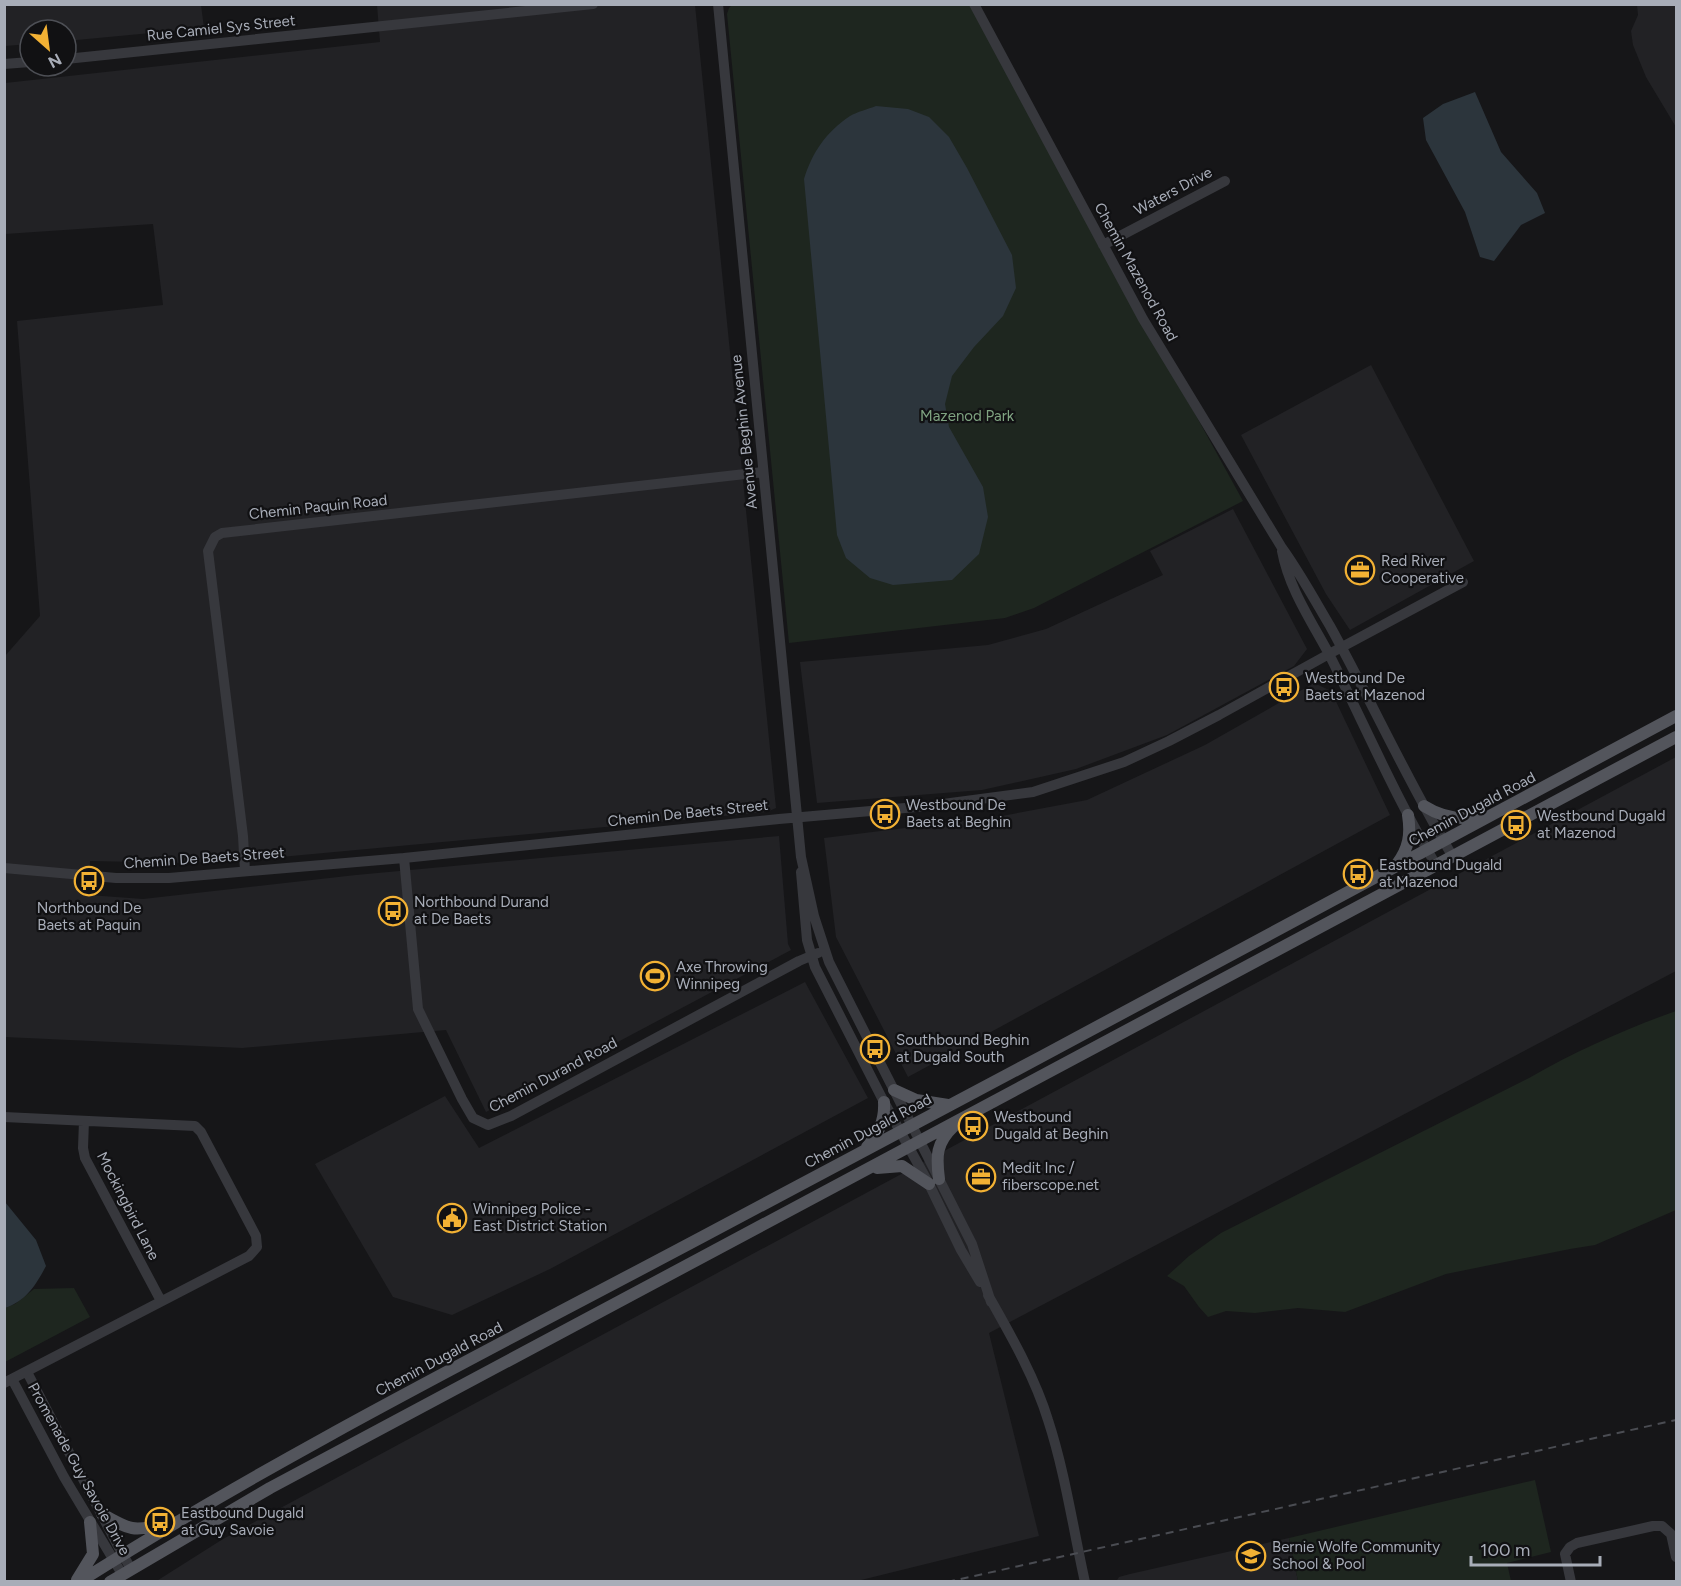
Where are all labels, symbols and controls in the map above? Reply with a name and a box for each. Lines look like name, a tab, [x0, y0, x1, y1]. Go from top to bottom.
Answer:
street label: Rue Camiel Sys Street	[146, 11, 297, 45]
north arrow	[18, 18, 78, 78]
text: N	[45, 50, 65, 72]
street label: Waters Drive	[1131, 163, 1215, 219]
street label: Chemin Mazenod Road	[1090, 200, 1182, 344]
street label: Avenue Beghin Avenue	[727, 354, 761, 510]
park label: Mazenod Park	[920, 407, 1015, 425]
street label: Chemin Paquin Road	[248, 491, 388, 523]
place label: Red River Cooperative	[1381, 552, 1464, 587]
office icon: Red River Cooperative	[1344, 554, 1376, 586]
place label: Westbound De Baets at Mazenod	[1305, 669, 1425, 704]
bus stop icon: Westbound De Baets at Mazenod	[1268, 671, 1300, 703]
street label: Chemin Dugald Road	[1405, 768, 1539, 850]
street label: Chemin De Baets Street	[607, 796, 769, 830]
place label: Westbound De Baets at Beghin	[906, 796, 1011, 831]
bus stop icon: Westbound De Baets at Beghin	[869, 798, 901, 830]
place label: Westbound Dugald at Mazenod	[1537, 807, 1666, 842]
bus stop icon: Westbound Dugald at Mazenod	[1500, 809, 1532, 841]
street label: Chemin De Baets Street	[123, 843, 285, 873]
place label: Eastbound Dugald at Mazenod	[1379, 856, 1502, 891]
bus stop icon: Eastbound Dugald at Mazenod	[1342, 858, 1374, 890]
bus stop icon: Northbound De Baets at Paquin	[73, 865, 105, 897]
place label: Northbound Durand at De Baets	[414, 893, 549, 928]
bus stop icon: Northbound Durand at De Baets	[377, 895, 409, 927]
place label: Northbound De Baets at Paquin	[37, 899, 141, 934]
place label: Axe Throwing Winnipeg	[676, 958, 768, 993]
sports icon: Axe Throwing Winnipeg	[639, 960, 671, 992]
place label: Southbound Beghin at Dugald South	[896, 1031, 1029, 1066]
bus stop icon: Southbound Beghin at Dugald South	[859, 1033, 891, 1065]
street label: Chemin Durand Road	[486, 1034, 620, 1116]
street label: Chemin Dugald Road	[801, 1090, 935, 1172]
place label: Westbound Dugald at Beghin	[994, 1108, 1108, 1143]
bus stop icon: Westbound Dugald at Beghin	[957, 1110, 989, 1142]
street label: Mockingbird Lane	[93, 1149, 163, 1263]
place label: Medit Inc / fiberscope.net	[1002, 1159, 1100, 1194]
office icon: Medit Inc / fiberscope.net	[965, 1161, 997, 1193]
place label: Winnipeg Police - East District Station	[473, 1200, 607, 1235]
public building icon: Winnipeg Police - East District Station	[436, 1202, 468, 1234]
street label: Chemin Dugald Road	[372, 1318, 506, 1400]
street label: Promenade Guy Savoie Drive	[24, 1380, 134, 1558]
place label: Eastbound Dugald at Guy Savoie	[181, 1504, 304, 1539]
bus stop icon: Eastbound Dugald at Guy Savoie	[144, 1506, 176, 1538]
scale bar	[1471, 1529, 1600, 1567]
place label: Bernie Wolfe Community School & Pool	[1272, 1538, 1440, 1573]
text: 100 m	[1480, 1539, 1530, 1561]
school or university icon: Bernie Wolfe Community School & Pool	[1235, 1540, 1267, 1572]

